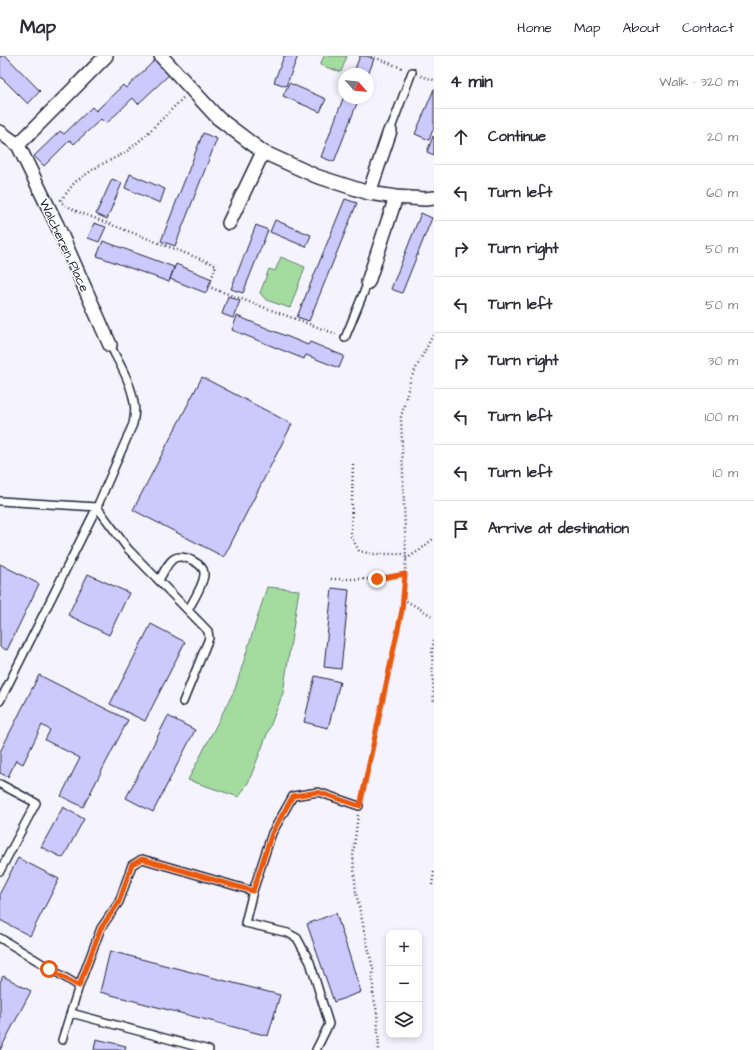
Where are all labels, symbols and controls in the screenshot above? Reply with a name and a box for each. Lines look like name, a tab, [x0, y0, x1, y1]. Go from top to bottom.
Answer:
text: Map	[20, 14, 56, 41]
text: Home	[517, 18, 552, 38]
text: Map	[574, 18, 600, 38]
text: About	[622, 18, 660, 38]
text: Contact	[682, 18, 734, 38]
north arrow	[338, 68, 374, 104]
text: 4 min	[450, 70, 493, 94]
text: Walk · 320 m	[659, 73, 738, 91]
icon: ahead	[450, 126, 472, 148]
text: Continue	[488, 126, 546, 147]
text: 20 m	[707, 128, 738, 146]
icon: left	[450, 182, 472, 204]
text: Turn left	[488, 182, 552, 203]
text: 60 m	[706, 184, 738, 202]
street label: Walcheren Place	[35, 196, 94, 295]
icon: right	[450, 238, 472, 260]
text: Turn right	[488, 238, 559, 259]
text: 50 m	[705, 240, 738, 258]
icon: left	[450, 294, 472, 316]
text: Turn left	[488, 294, 552, 315]
text: 50 m	[705, 296, 738, 314]
icon: right	[450, 350, 472, 372]
text: Turn right	[488, 350, 559, 371]
text: 30 m	[708, 352, 738, 370]
icon: left	[450, 406, 472, 428]
text: Turn left	[488, 406, 552, 427]
text: 100 m	[705, 408, 738, 426]
icon: left	[450, 462, 472, 484]
text: Turn left	[488, 462, 552, 483]
text: 10 m	[713, 464, 738, 482]
icon: arrive	[450, 518, 472, 540]
text: Arrive at destination	[488, 518, 629, 539]
route end	[368, 570, 386, 588]
map controls	[386, 930, 422, 1038]
button: +	[386, 930, 422, 966]
route start	[40, 960, 58, 978]
button: −	[386, 966, 422, 1002]
button: layers	[386, 1002, 422, 1038]

